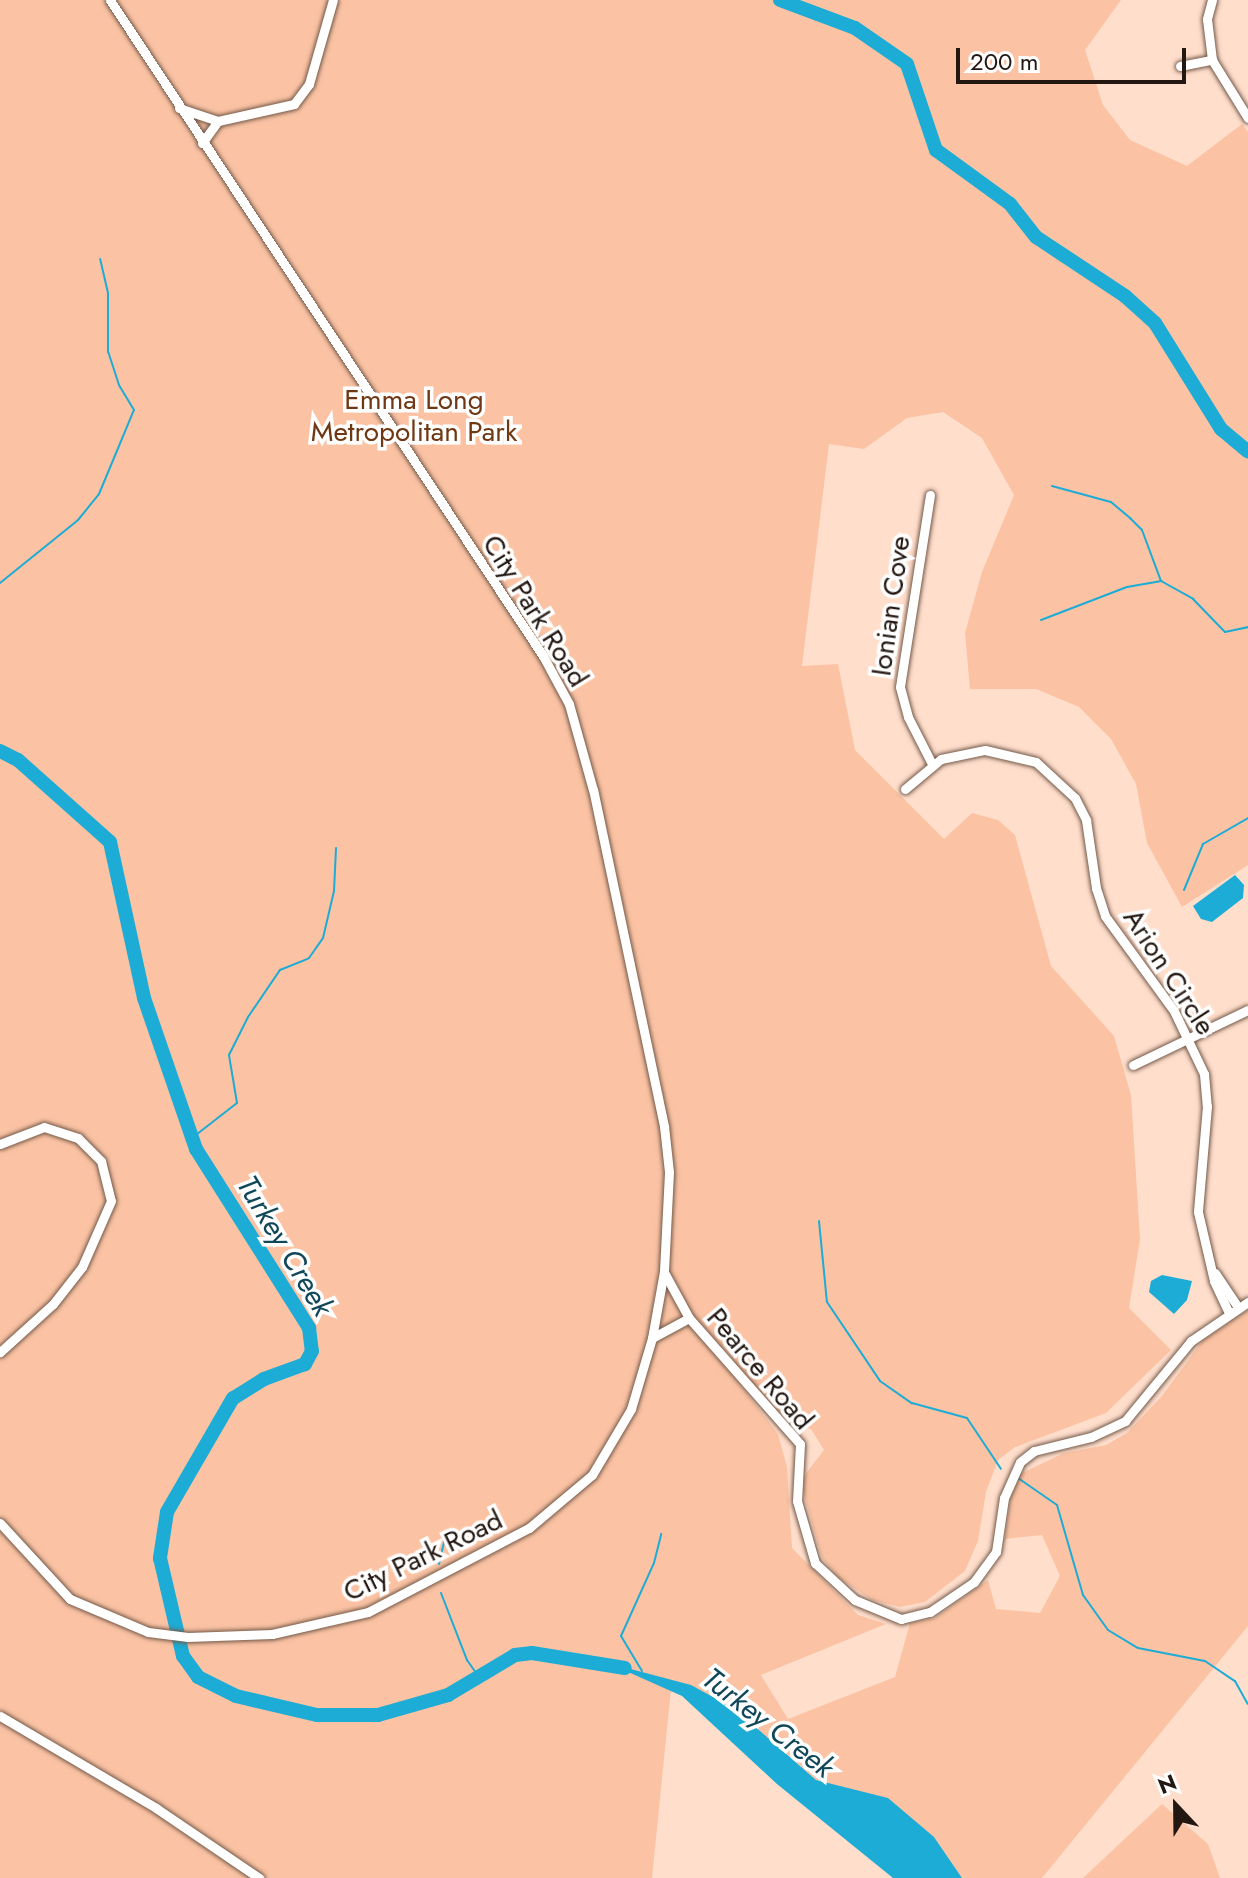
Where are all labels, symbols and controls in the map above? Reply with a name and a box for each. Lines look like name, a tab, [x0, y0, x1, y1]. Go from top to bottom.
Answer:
scale bar	[960, 32, 1190, 82]
text: 200 m	[970, 44, 1038, 79]
park label: Emma Long Metropolitan Park	[311, 383, 517, 449]
street label: City Park Road	[475, 529, 595, 693]
street label: Ionian Cove	[865, 534, 917, 678]
street label: Arion Circle	[1116, 903, 1222, 1041]
water label: Turkey Creek	[229, 1169, 341, 1323]
street label: Pearce Road	[700, 1301, 820, 1437]
street label: City Park Road	[338, 1503, 508, 1609]
water label: Turkey Creek	[695, 1660, 841, 1786]
north arrow	[1136, 1766, 1216, 1846]
text: N	[1153, 1766, 1181, 1802]

